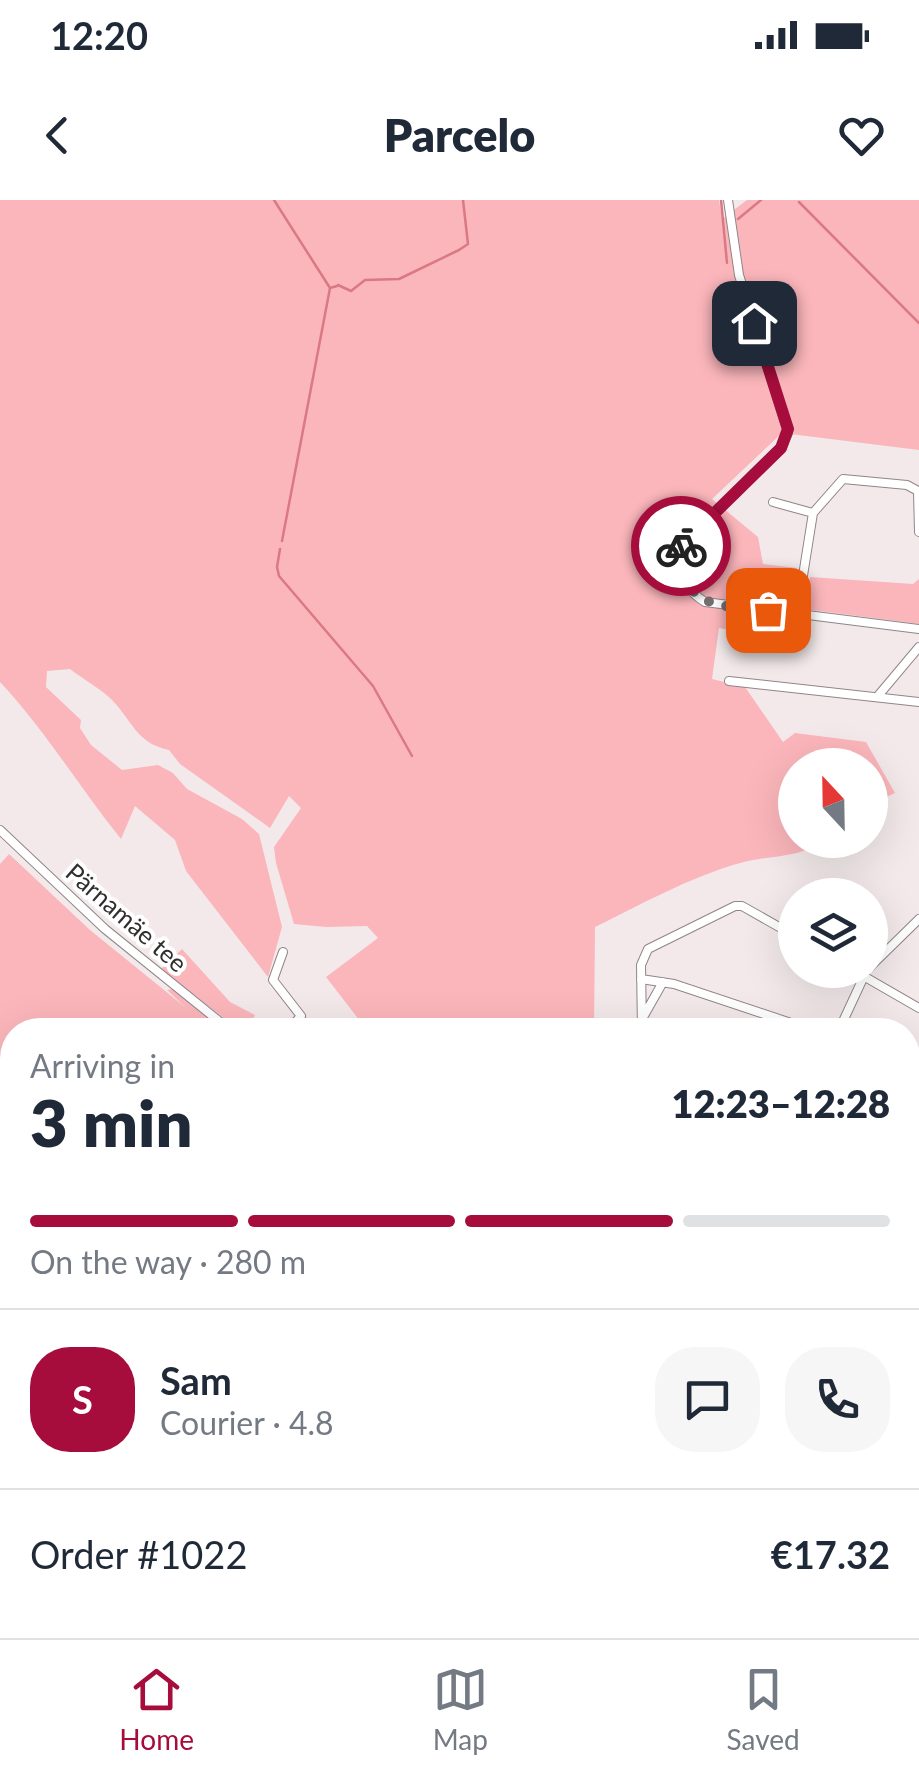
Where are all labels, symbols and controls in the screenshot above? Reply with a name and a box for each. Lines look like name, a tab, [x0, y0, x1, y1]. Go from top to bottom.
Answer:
text: 12:20	[50, 12, 148, 58]
icon: back	[30, 108, 85, 163]
text: Parcelo	[384, 108, 535, 162]
icon: heart	[834, 108, 889, 163]
pin	[712, 281, 797, 366]
icon: home	[727, 296, 782, 351]
courier	[631, 496, 731, 596]
icon: bike	[654, 519, 709, 574]
pin	[726, 568, 811, 653]
icon: bag	[741, 583, 796, 638]
north arrow	[778, 748, 888, 858]
map controls	[778, 748, 888, 988]
street label: Pärnamäe tee	[60, 856, 194, 978]
button: layers	[778, 878, 888, 988]
text: Arriving in	[30, 1046, 175, 1085]
text: 12:23–12:28	[671, 1080, 890, 1126]
text: 3 min	[30, 1083, 192, 1161]
text: On the way · 280 m	[30, 1242, 306, 1281]
button: chat	[655, 1347, 760, 1452]
button: phone	[785, 1347, 890, 1452]
text: Sam	[160, 1357, 232, 1403]
text: S	[72, 1376, 93, 1422]
text: Courier · 4.8	[160, 1403, 334, 1442]
text: Order #1022	[30, 1531, 247, 1577]
text: €17.32	[771, 1531, 890, 1577]
tab: Home	[119, 1662, 194, 1756]
tab: Map	[433, 1662, 488, 1756]
tab: Saved	[727, 1662, 800, 1756]

